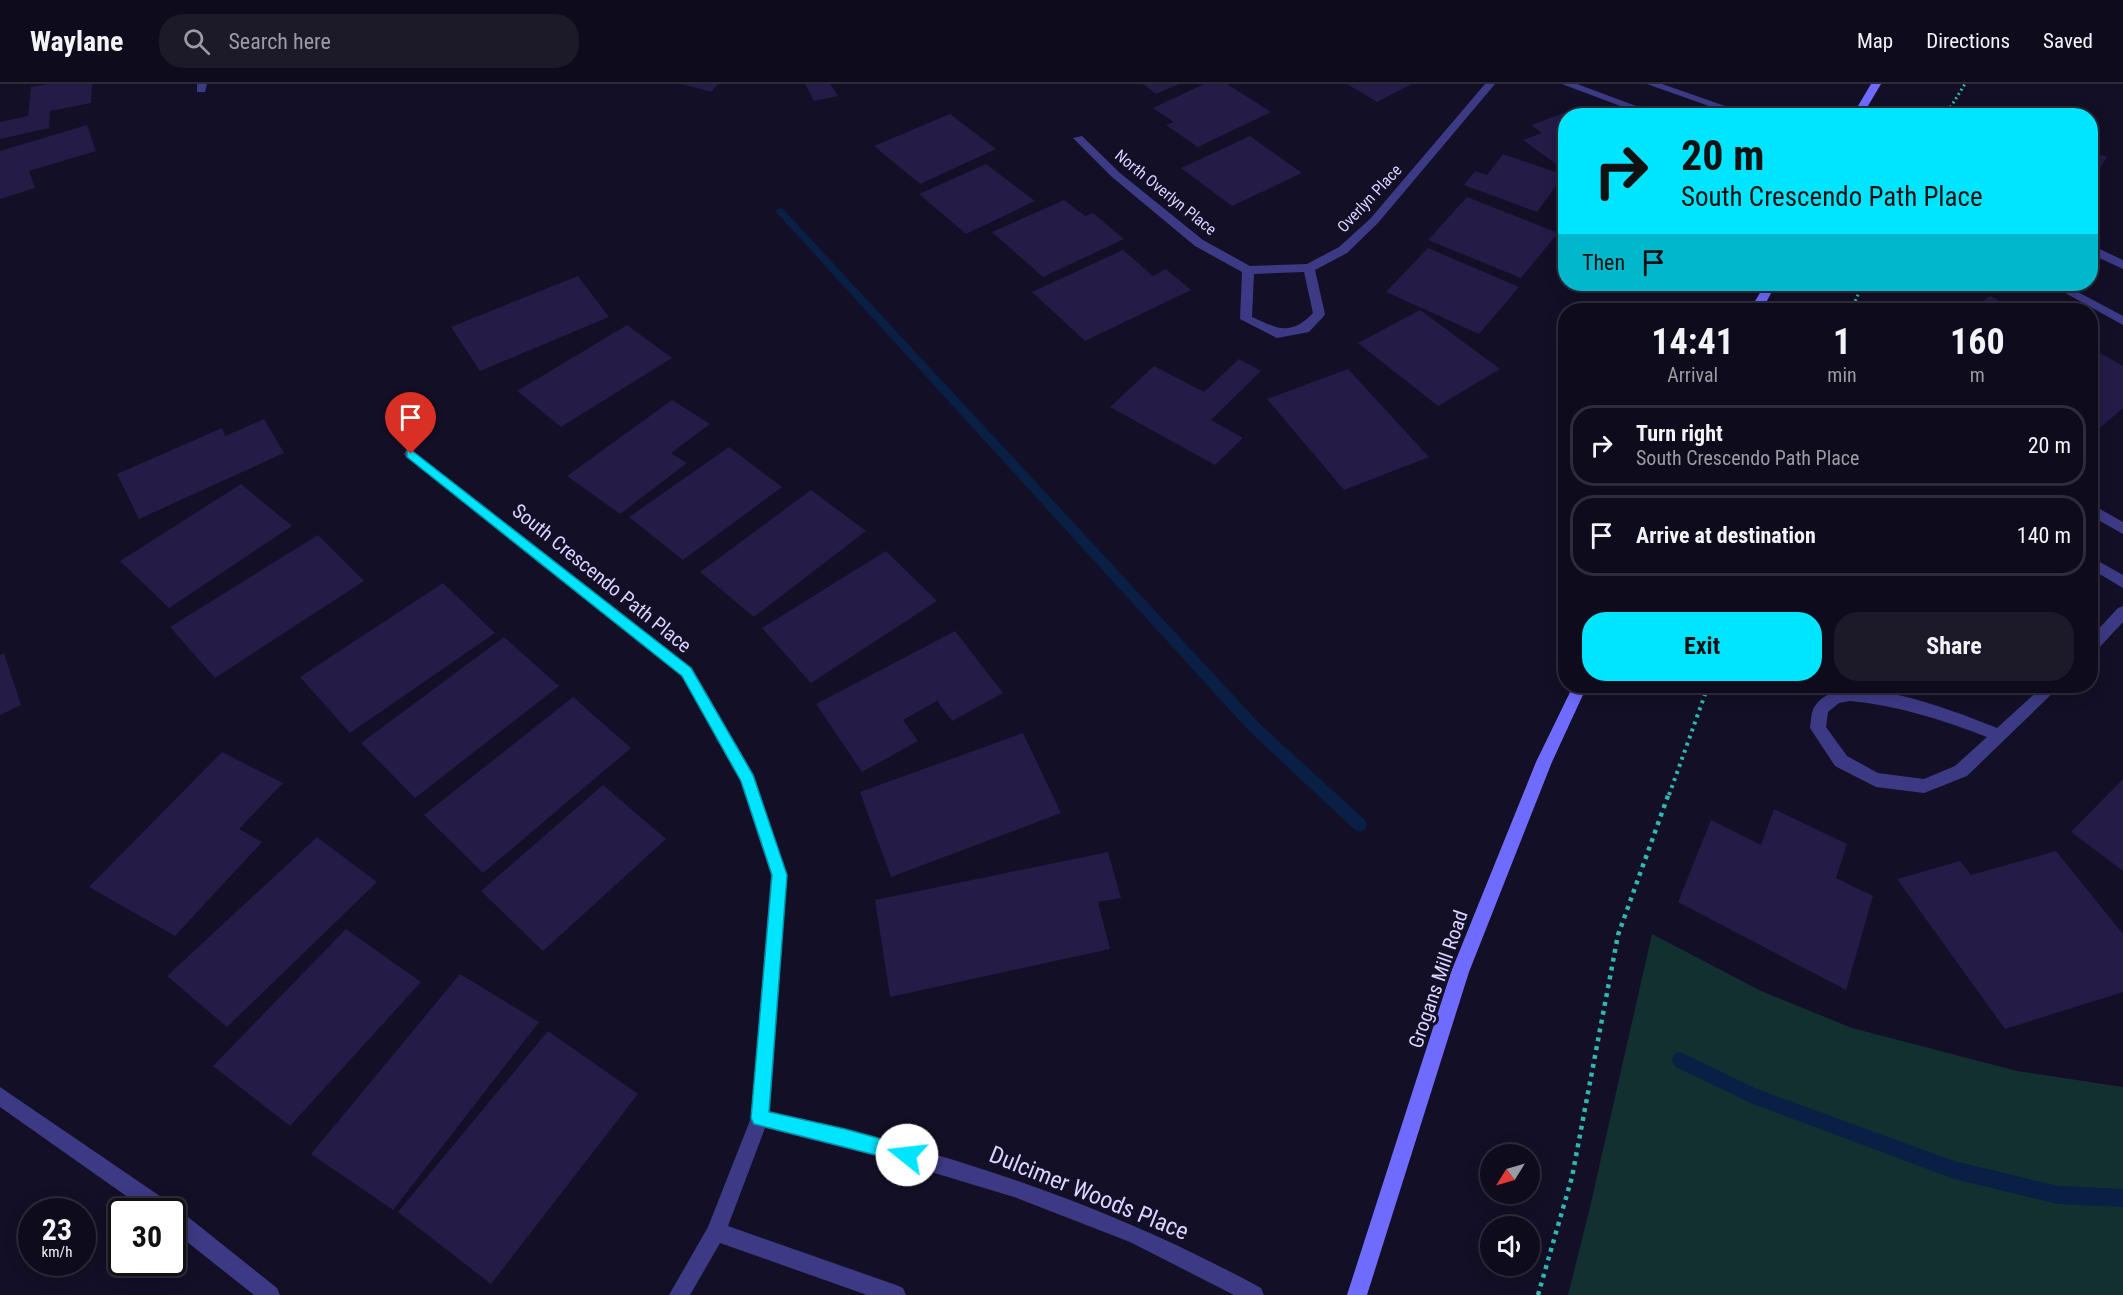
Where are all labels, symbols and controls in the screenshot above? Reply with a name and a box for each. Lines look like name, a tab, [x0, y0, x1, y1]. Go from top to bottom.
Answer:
search box	[159, 14, 579, 68]
text: Waylane	[30, 25, 123, 58]
icon: search	[180, 25, 213, 58]
text: Search here	[228, 29, 331, 54]
text: Map	[1857, 29, 1893, 53]
text: Directions	[1926, 29, 2010, 53]
text: Saved	[2043, 29, 2093, 53]
text: 20 m	[1681, 131, 1764, 180]
icon: right	[1582, 132, 1660, 210]
street label: North Overlyn Place	[1111, 146, 1220, 239]
street label: Overlyn Place	[1333, 161, 1406, 236]
text: South Crescendo Path Place	[1681, 181, 1983, 213]
icon: arrive	[1637, 246, 1670, 279]
text: Then	[1582, 250, 1625, 275]
text: 14:41	[1651, 321, 1734, 363]
text: 1	[1833, 321, 1851, 363]
text: 160	[1950, 321, 2005, 363]
text: Arrival	[1667, 363, 1718, 387]
text: min	[1827, 363, 1857, 387]
text: m	[1970, 363, 1985, 387]
pin	[385, 392, 436, 454]
icon: arrive	[394, 401, 427, 434]
text: Turn right	[1636, 421, 1723, 446]
icon: right	[1585, 429, 1618, 462]
text: 20 m	[2028, 433, 2071, 458]
text: South Crescendo Path Place	[1636, 446, 1859, 470]
street label: South Crescendo Path Place	[508, 498, 696, 658]
icon: arrive	[1585, 519, 1618, 552]
text: Arrive at destination	[1636, 523, 1816, 548]
text: 140 m	[2017, 523, 2071, 548]
button: Exit	[1582, 612, 1822, 681]
button: Share	[1834, 612, 2074, 681]
street label: Grogans Mill Road	[1403, 907, 1473, 1051]
position arrow	[875, 1123, 939, 1187]
street label: Dulcimer Woods Place	[985, 1140, 1193, 1246]
north arrow	[1480, 1144, 1540, 1204]
map controls	[1480, 1144, 1540, 1276]
speed limit sign: 30	[108, 1198, 186, 1276]
text: 23	[42, 1212, 72, 1247]
button: sound	[1480, 1216, 1540, 1276]
text: km/h	[42, 1243, 72, 1261]

